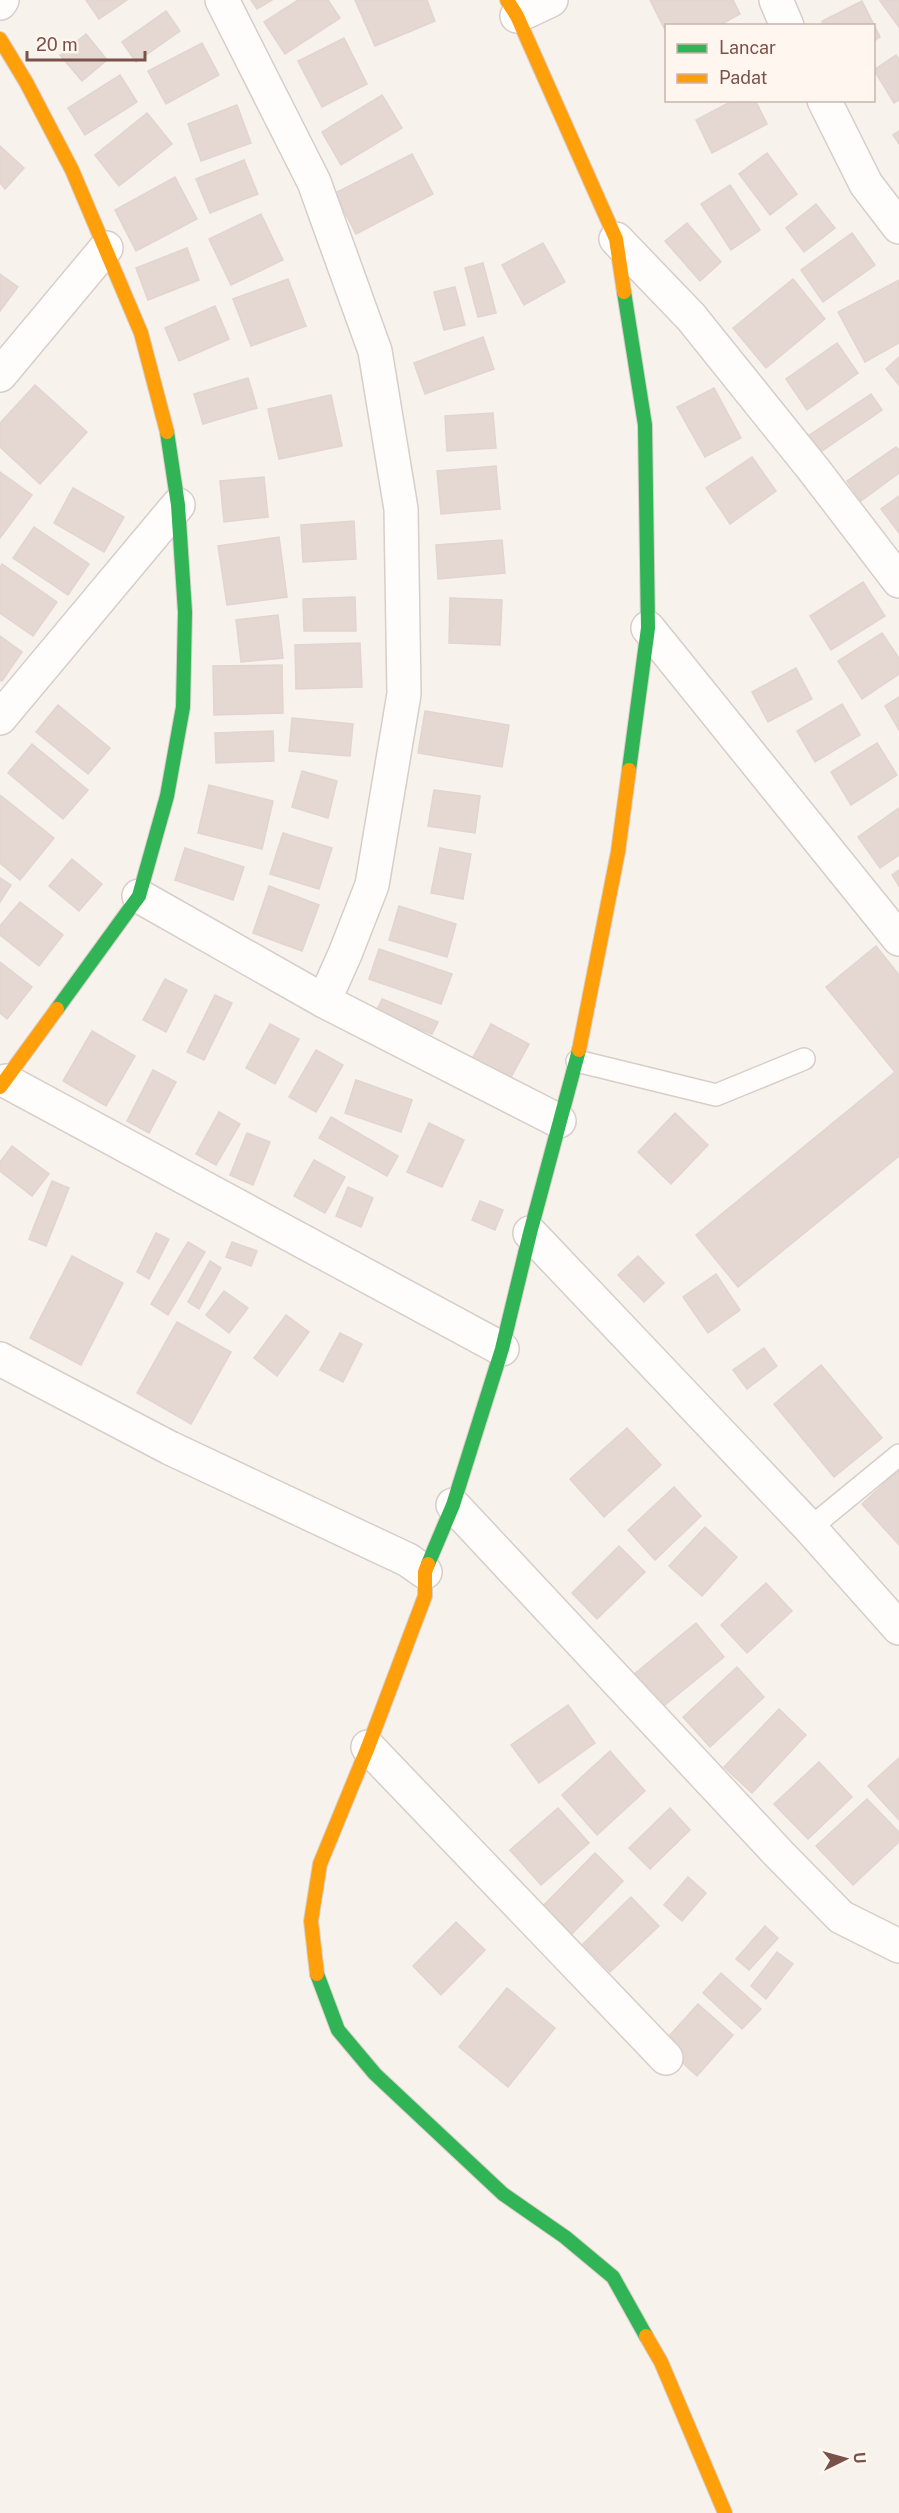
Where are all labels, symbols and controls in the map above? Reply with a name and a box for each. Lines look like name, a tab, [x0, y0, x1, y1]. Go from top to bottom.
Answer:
scale bar	[27, 24, 146, 62]
legend	[665, 24, 875, 102]
text: 20 m	[36, 34, 78, 55]
text: Lancar	[719, 37, 776, 58]
text: Padat	[719, 67, 768, 88]
north arrow	[815, 2429, 875, 2489]
text: U	[849, 2451, 869, 2464]

